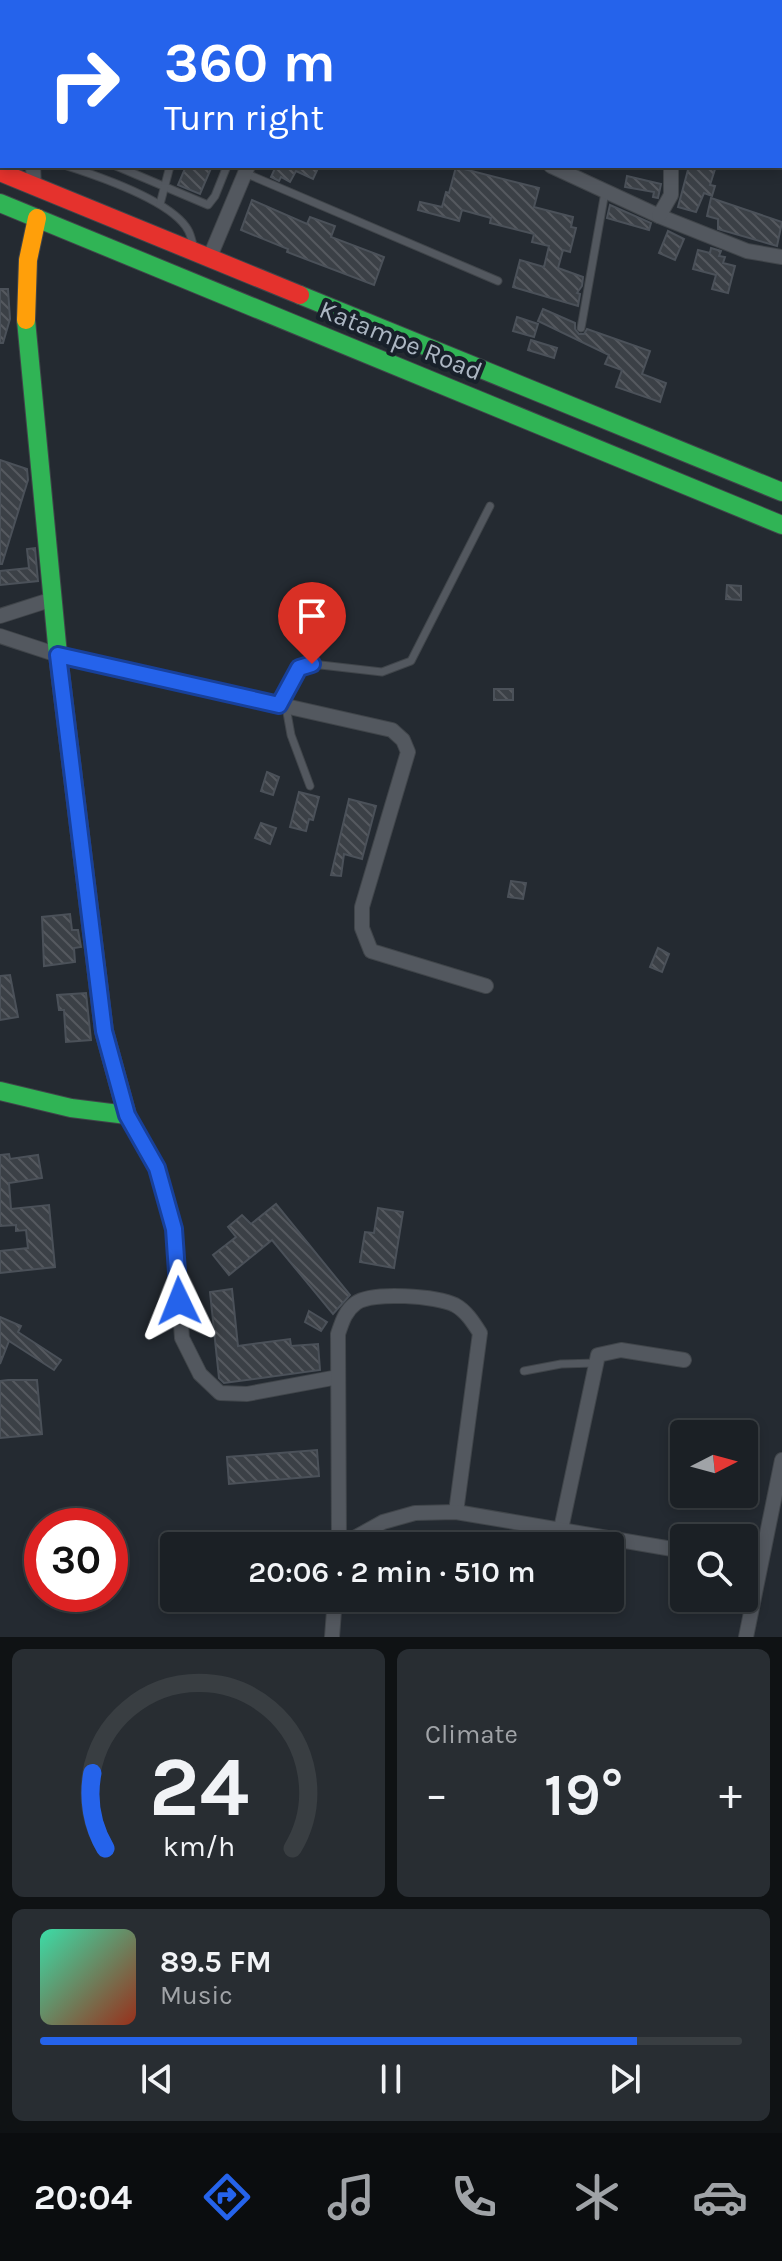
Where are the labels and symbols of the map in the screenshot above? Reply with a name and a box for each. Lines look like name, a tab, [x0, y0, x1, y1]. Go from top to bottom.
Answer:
street label: Katampe Road	[315, 294, 487, 387]
pin	[278, 582, 346, 664]
position arrow	[137, 1259, 221, 1343]
north arrow	[670, 1420, 758, 1508]
speed limit sign: 30	[24, 1508, 128, 1612]

